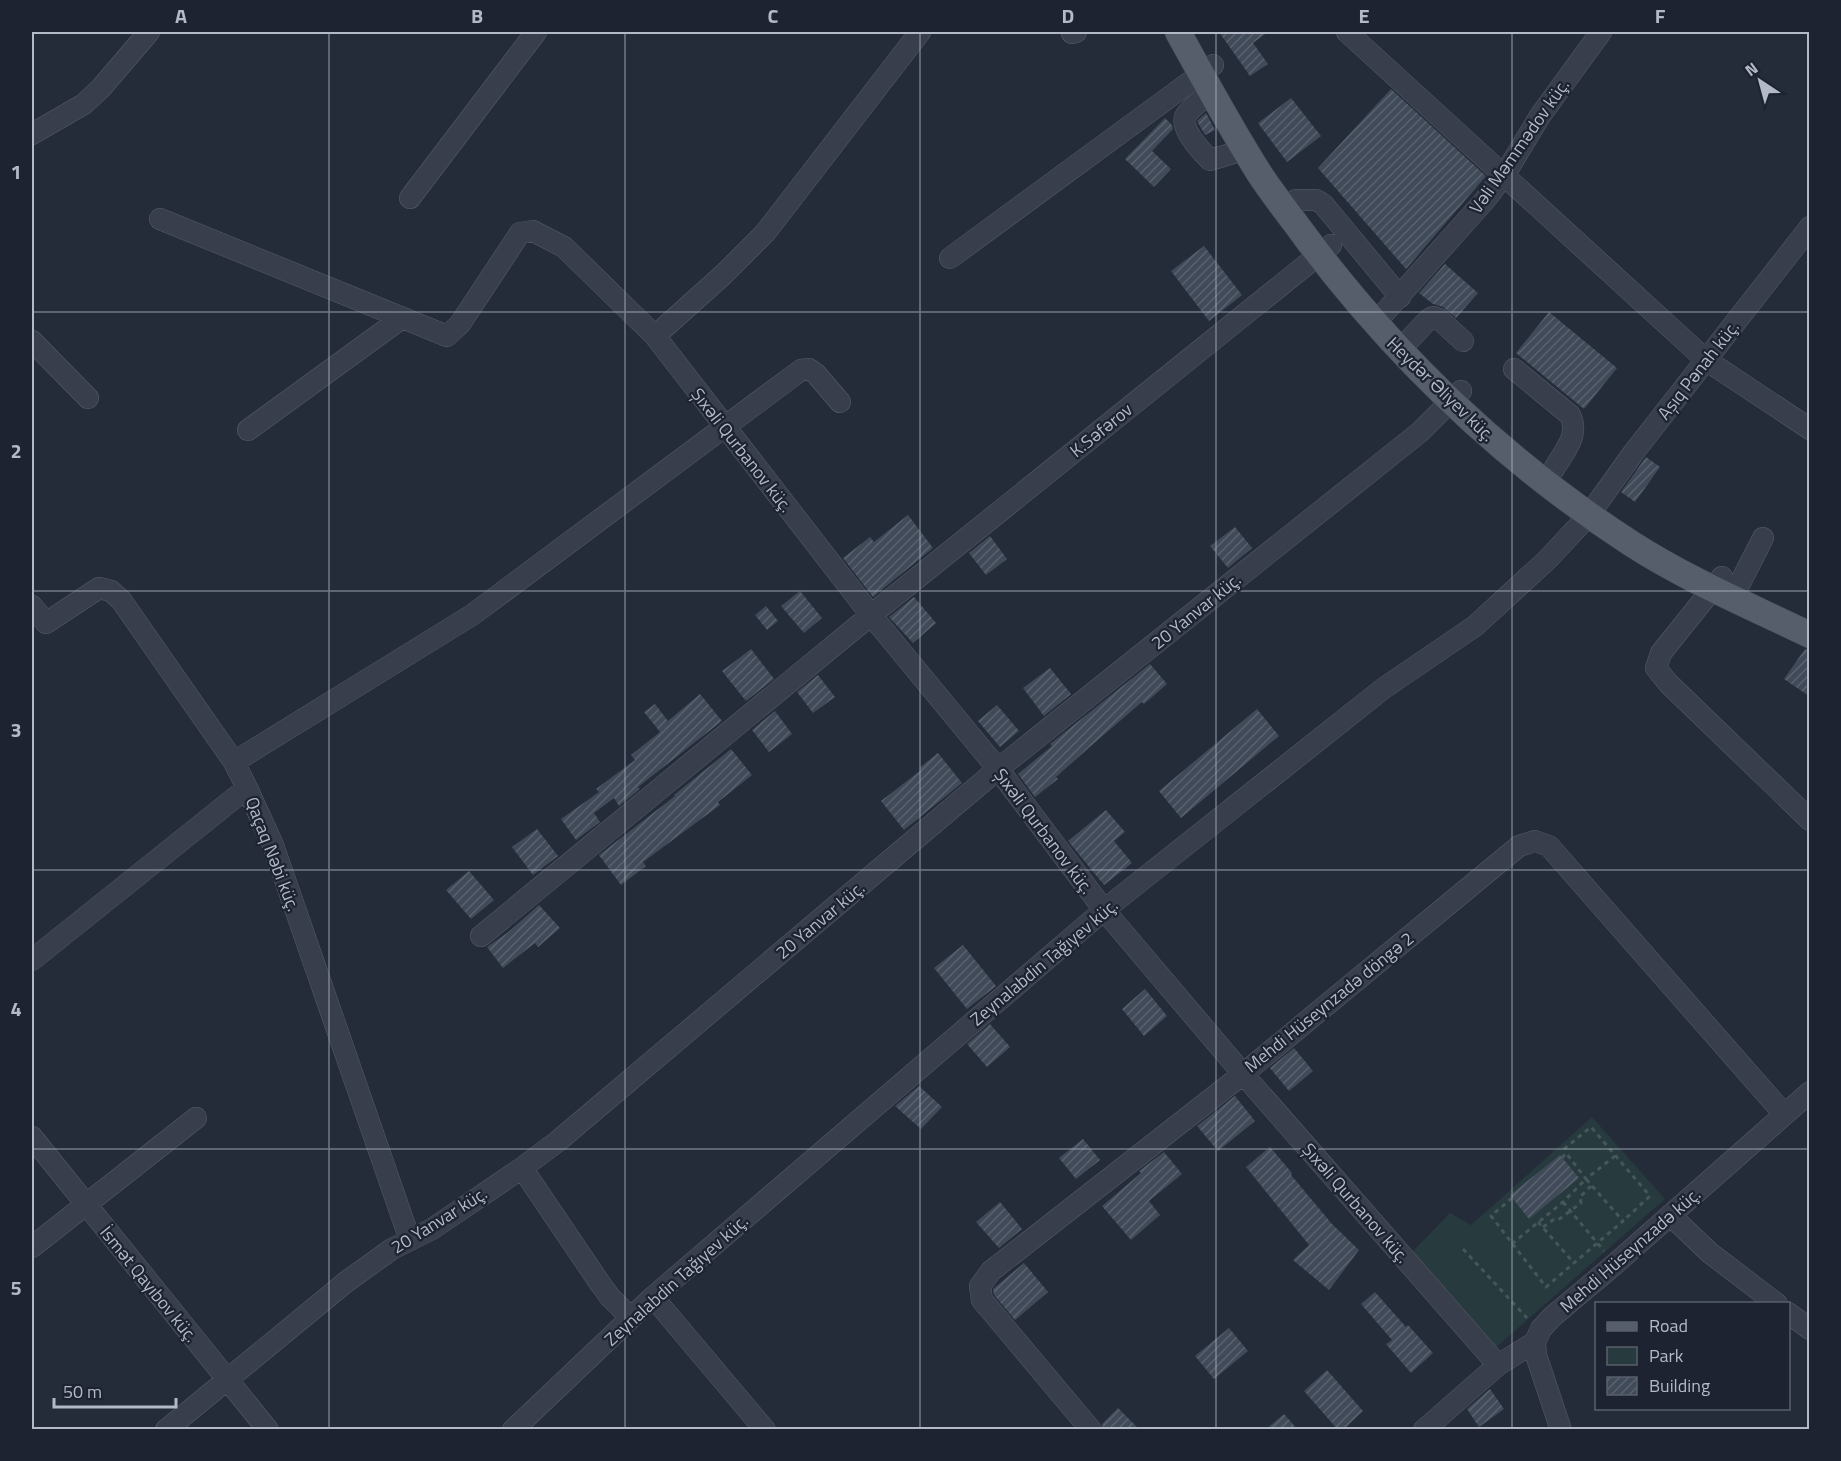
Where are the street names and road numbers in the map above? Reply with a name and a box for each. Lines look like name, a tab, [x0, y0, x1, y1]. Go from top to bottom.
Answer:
street label: Vəli Məmmədov küç.	[1462, 73, 1576, 219]
street label: Aşıq Pənah küç.	[1651, 315, 1745, 425]
street label: Heydər Əliyev küç.	[1381, 330, 1501, 448]
street label: Şıxəli Qurbanov küç.	[685, 382, 799, 518]
street label: K.Səfərov	[1064, 396, 1138, 464]
street label: 20 Yanvar küç.	[1145, 566, 1247, 656]
street label: Şıxəli Qurbanov küç.	[988, 762, 1100, 900]
street label: Qaçaq Nəbi küç.	[239, 793, 307, 915]
street label: 20 Yanvar küç.	[770, 875, 870, 965]
street label: Zeynalabdin Tağıyev küç.	[964, 892, 1124, 1032]
street label: Mehdi Hüseynzadə döngə 2	[1238, 925, 1420, 1079]
street label: Şıxəli Qurbanov küç.	[1296, 1137, 1416, 1269]
street label: 20 Yanvar küç.	[386, 1180, 492, 1260]
street label: Mehdi Hüseynzadə küç.	[1554, 1181, 1706, 1319]
street label: Zeynalabdin Tağıyev küç.	[598, 1208, 754, 1352]
street label: İsmət Qayıbov küç.	[94, 1220, 204, 1348]

